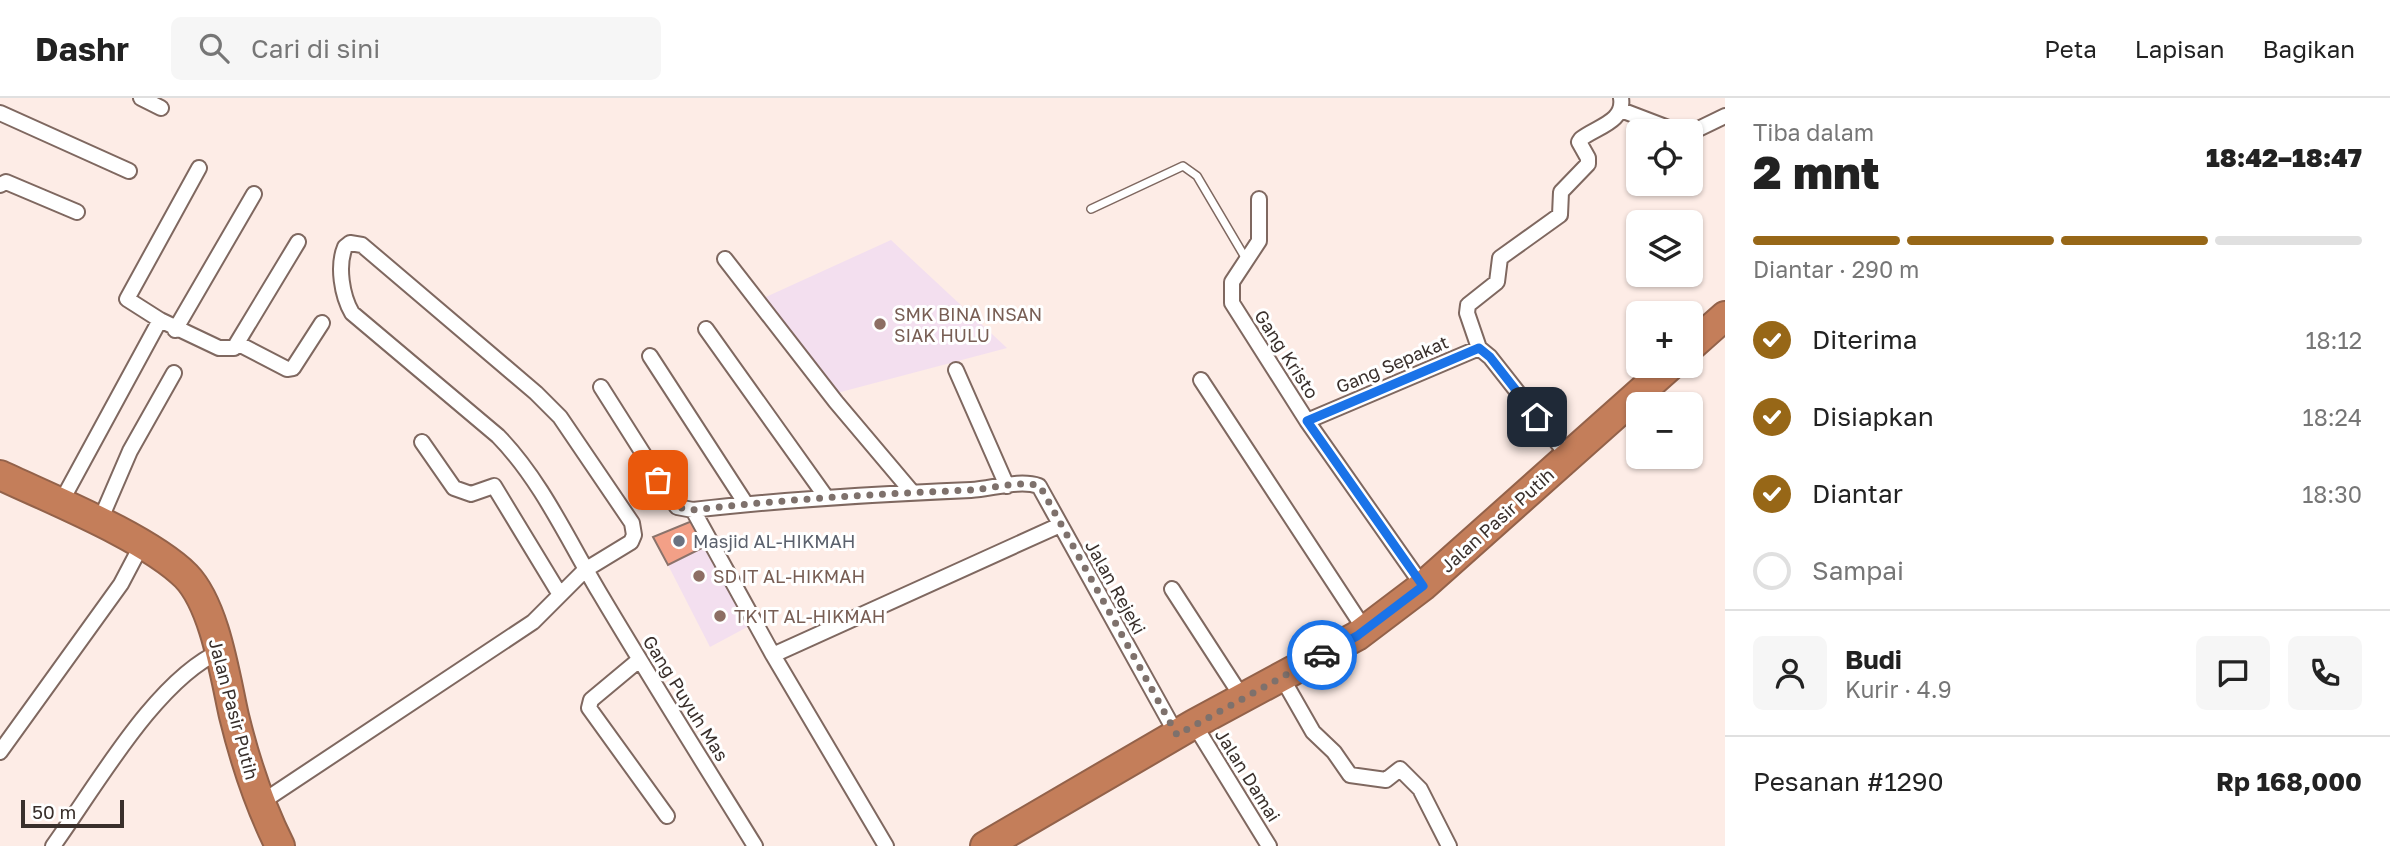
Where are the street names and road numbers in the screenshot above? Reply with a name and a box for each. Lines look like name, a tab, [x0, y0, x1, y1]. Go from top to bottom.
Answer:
street label: Gang Kristo	[1250, 306, 1324, 402]
street label: Gang Sepakat	[1333, 330, 1451, 398]
street label: Jalan Pasir Putih	[1436, 463, 1558, 577]
street label: Jalan Rejeki	[1081, 536, 1151, 638]
street label: Gang Puyuh Mas	[639, 631, 733, 765]
street label: Jalan Pasir Putih	[205, 636, 263, 782]
street label: Jalan Damai	[1211, 724, 1285, 826]

